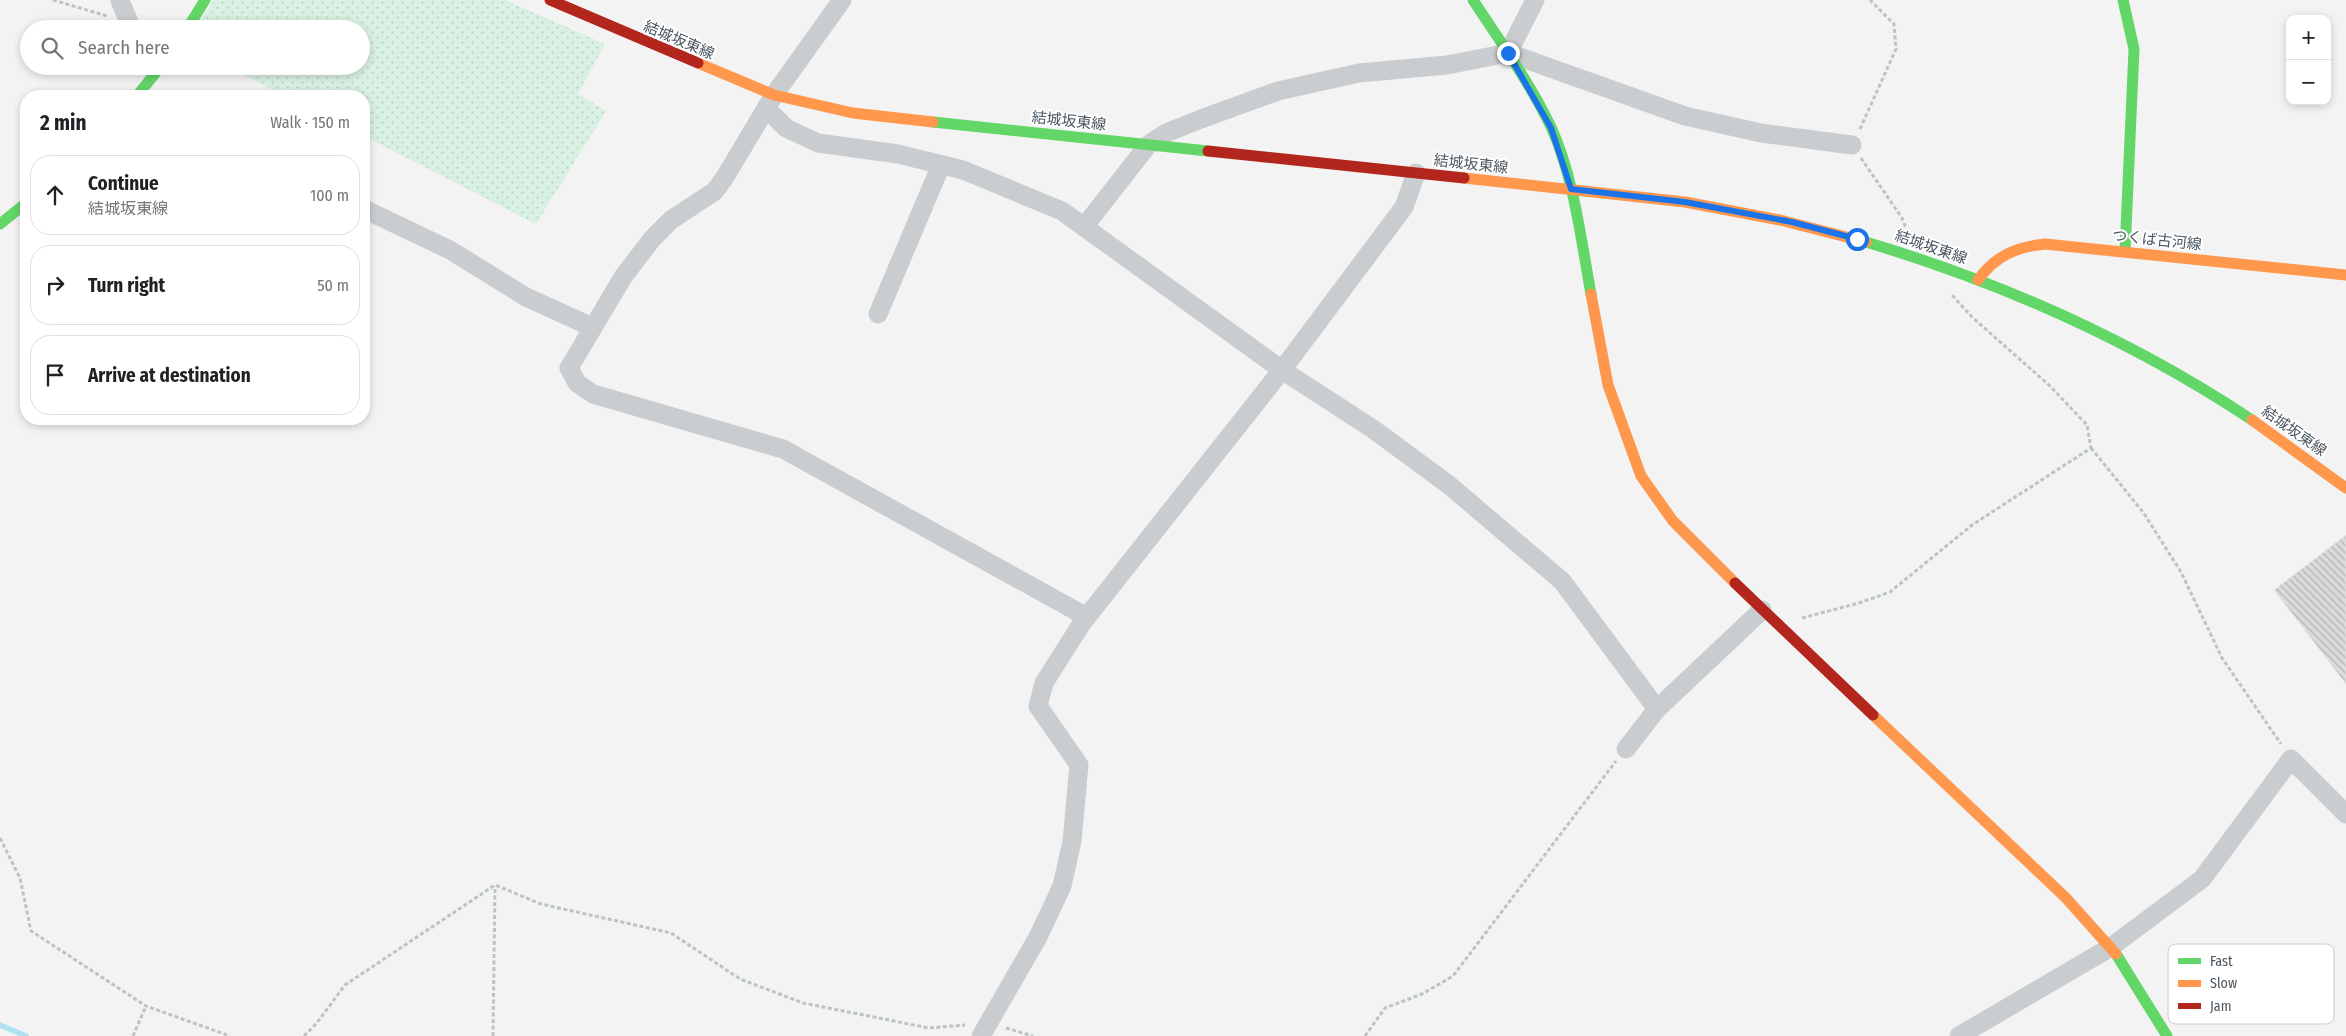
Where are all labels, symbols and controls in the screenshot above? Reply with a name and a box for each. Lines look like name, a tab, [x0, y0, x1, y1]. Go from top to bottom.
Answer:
map controls	[2286, 15, 2331, 105]
button: +	[2286, 15, 2331, 60]
street label: 結城坂東線	[641, 17, 717, 63]
search box	[20, 20, 370, 75]
icon: search	[38, 34, 66, 62]
text: Search here	[78, 36, 170, 59]
route end	[1497, 42, 1520, 65]
button: −	[2286, 60, 2331, 105]
street label: 結城坂東線	[1031, 108, 1107, 134]
text: 2 min	[40, 110, 87, 136]
text: Walk · 150 m	[270, 113, 350, 132]
street label: 結城坂東線	[1433, 151, 1509, 177]
text: Continue	[88, 172, 159, 195]
icon: ahead	[41, 181, 69, 209]
text: 100 m	[310, 186, 349, 205]
text: 結城坂東線	[88, 199, 168, 218]
street label: 結城坂東線	[1893, 226, 1969, 268]
street label: つくば古河線	[2111, 226, 2203, 254]
route start	[1846, 228, 1869, 251]
icon: right	[41, 271, 69, 299]
text: Turn right	[88, 274, 165, 297]
text: 50 m	[317, 276, 349, 295]
icon: arrive	[41, 361, 69, 389]
text: Arrive at destination	[88, 364, 251, 387]
street label: 結城坂東線	[2258, 402, 2330, 460]
legend	[2168, 944, 2334, 1024]
text: Fast	[2210, 953, 2233, 970]
text: Slow	[2210, 975, 2237, 992]
text: Jam	[2210, 998, 2231, 1015]

